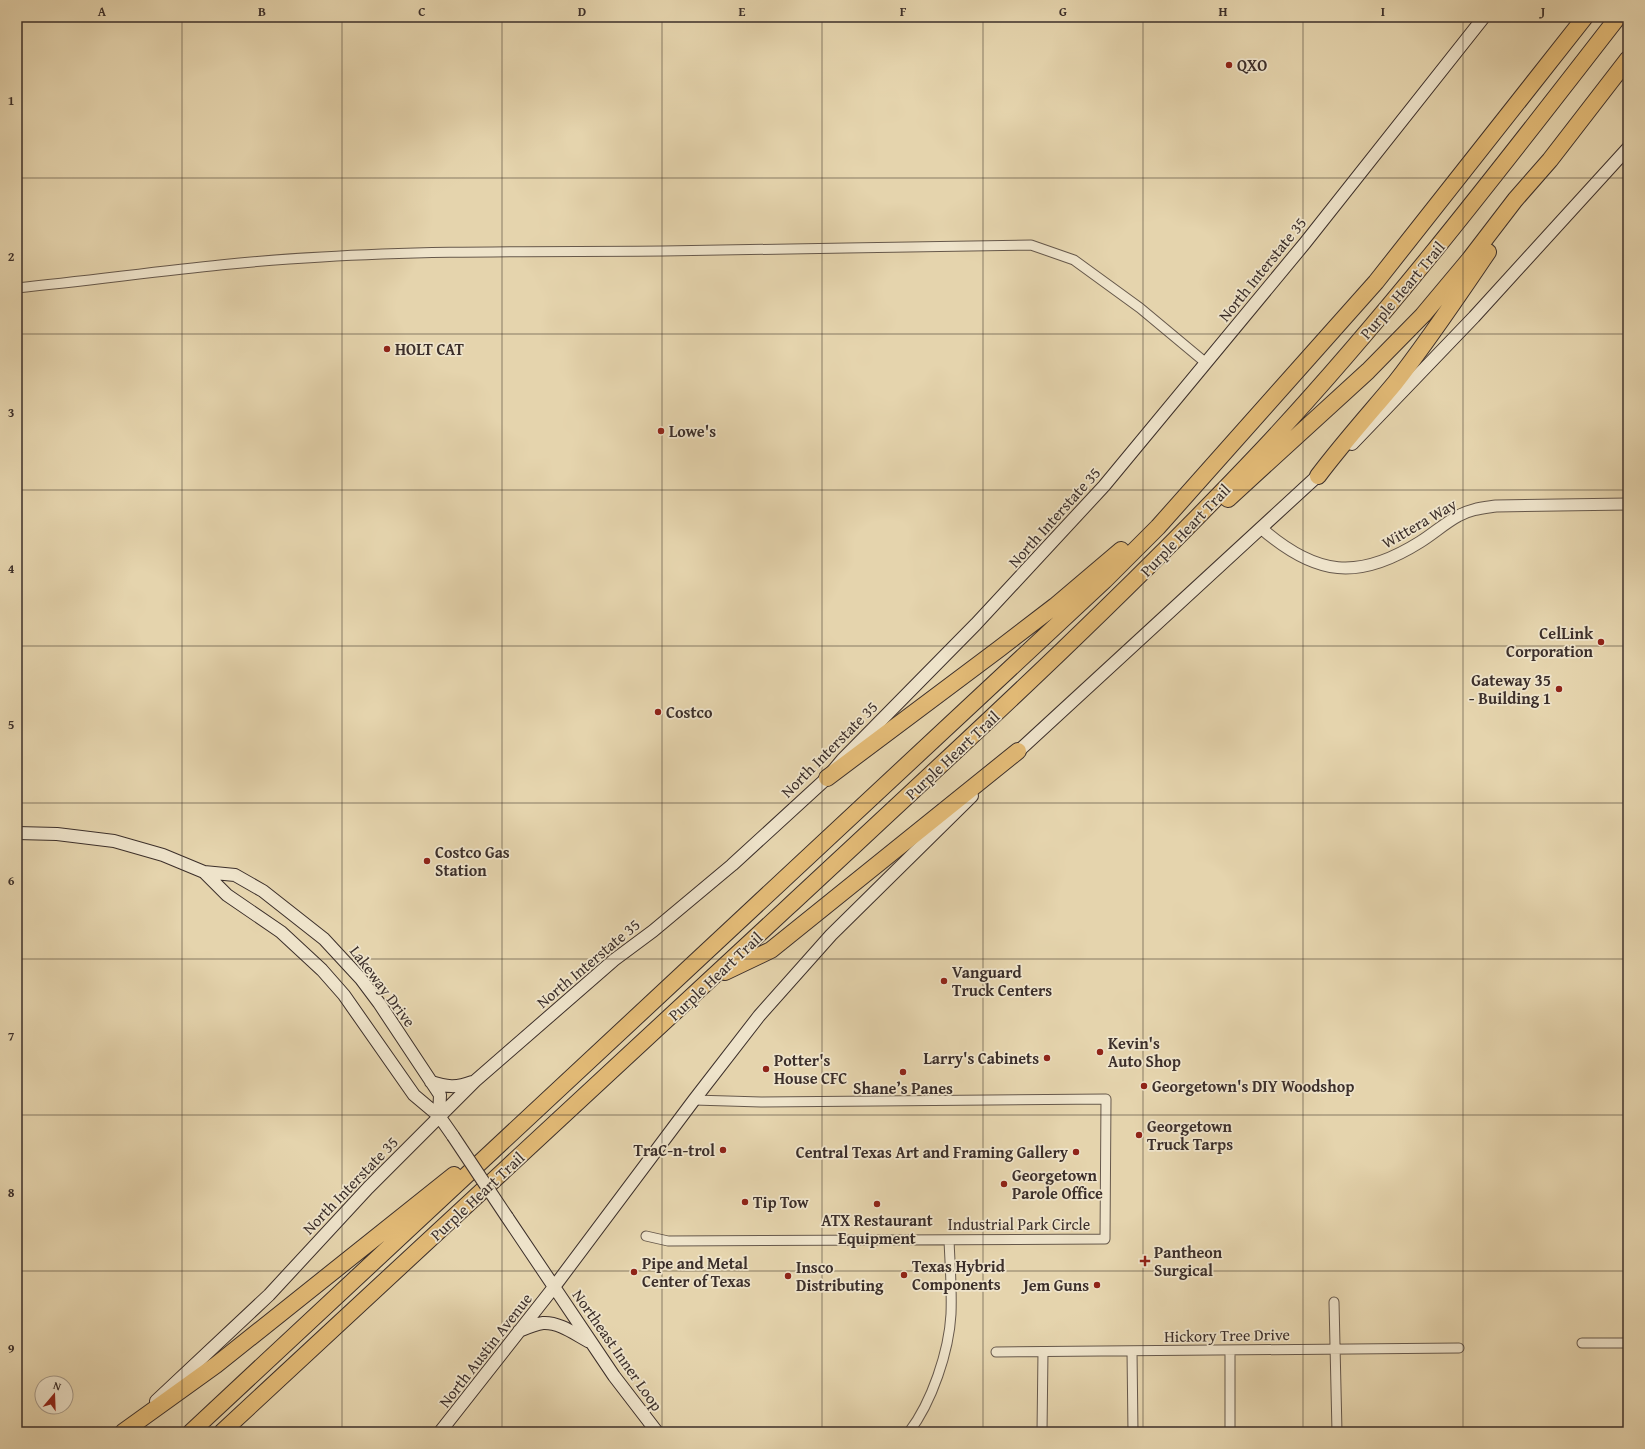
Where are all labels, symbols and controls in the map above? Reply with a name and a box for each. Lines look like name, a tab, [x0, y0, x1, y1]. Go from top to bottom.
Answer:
text: A	[98, 2, 107, 21]
text: B	[258, 2, 266, 21]
text: C	[418, 2, 426, 21]
text: D	[578, 2, 586, 21]
text: E	[739, 2, 746, 21]
text: F	[900, 2, 907, 21]
text: G	[1059, 2, 1067, 21]
text: H	[1218, 2, 1228, 21]
text: I	[1381, 2, 1385, 21]
text: J	[1539, 2, 1546, 21]
place label: QXO	[1237, 53, 1267, 77]
marker: QXO	[1224, 60, 1234, 70]
text: 1	[8, 91, 14, 110]
street label: North Interstate 35	[1212, 211, 1312, 327]
street label: Purple Heart Trail	[1354, 235, 1451, 344]
text: 2	[8, 247, 15, 266]
place label: HOLT CAT	[395, 337, 464, 361]
marker: HOLT CAT	[382, 344, 392, 354]
text: 3	[8, 403, 14, 422]
place label: Lowe's	[669, 419, 716, 443]
marker: Lowe's	[656, 426, 666, 436]
street label: North Interstate 35	[1002, 461, 1106, 573]
street label: Purple Heart Trail	[1134, 478, 1236, 582]
street label: Wittera Way	[1377, 492, 1461, 554]
text: 4	[8, 559, 15, 578]
place label: CelLink Corporation	[1506, 621, 1594, 663]
marker: CelLink Corporation	[1596, 637, 1606, 647]
place label: Gateway 35 - Building 1	[1469, 668, 1551, 710]
marker: Gateway 35 - Building 1	[1554, 684, 1564, 694]
street label: North Interstate 35	[775, 695, 883, 803]
place label: Costco	[666, 700, 713, 724]
street label: Purple Heart Trail	[899, 704, 1005, 805]
marker: Costco	[653, 707, 663, 717]
text: 5	[8, 715, 15, 734]
place label: Costco Gas Station	[435, 840, 510, 882]
marker: Costco Gas Station	[422, 856, 432, 866]
text: 6	[8, 871, 15, 890]
street label: North Interstate 35	[531, 912, 645, 1014]
street label: Purple Heart Trail	[662, 925, 768, 1026]
street label: Lakeway Drive	[344, 940, 422, 1032]
place label: Vanguard Truck Centers	[952, 960, 1052, 1002]
marker: Vanguard Truck Centers	[939, 976, 949, 986]
text: 7	[8, 1027, 15, 1046]
place label: Kevin's Auto Shop	[1108, 1031, 1181, 1073]
place label: Larry's Cabinets	[924, 1046, 1039, 1070]
marker: Kevin's Auto Shop	[1095, 1047, 1105, 1057]
place label: Potter's House CFC	[774, 1048, 847, 1090]
marker: Larry's Cabinets	[1042, 1053, 1052, 1063]
marker: Potter's House CFC	[761, 1064, 771, 1074]
marker: Shane’s Panes	[898, 1067, 908, 1077]
place label: Georgetown's DIY Woodshop	[1152, 1074, 1354, 1098]
place label: Shane’s Panes	[853, 1076, 953, 1100]
marker: Georgetown's DIY Woodshop	[1139, 1081, 1149, 1091]
place label: Georgetown Truck Tarps	[1147, 1114, 1233, 1156]
street label: North Interstate 35	[297, 1130, 403, 1240]
marker: Georgetown Truck Tarps	[1134, 1130, 1144, 1140]
place label: TraC-n-trol	[633, 1138, 715, 1162]
place label: Central Texas Art and Framing Gallery	[796, 1140, 1069, 1164]
street label: Purple Heart Trail	[424, 1145, 530, 1246]
marker: TraC-n-trol	[718, 1145, 728, 1155]
marker: Central Texas Art and Framing Gallery	[1071, 1147, 1081, 1157]
place label: Georgetown Parole Office	[1012, 1163, 1103, 1205]
marker: Georgetown Parole Office	[999, 1179, 1009, 1189]
text: 8	[8, 1183, 15, 1202]
place label: Tip Tow	[753, 1190, 809, 1214]
marker: Tip Tow	[740, 1197, 750, 1207]
marker: ATX Restaurant Equipment	[872, 1199, 882, 1209]
place label: ATX Restaurant Equipment	[821, 1208, 933, 1250]
street label: Industrial Park Circle	[948, 1212, 1090, 1236]
place label: Pantheon Surgical	[1154, 1240, 1223, 1282]
place label: Pipe and Metal Center of Texas	[642, 1251, 751, 1293]
place label: Texas Hybrid Components	[912, 1254, 1006, 1296]
place label: Insco Distributing	[796, 1255, 884, 1297]
marker: Pantheon Surgical	[1139, 1255, 1151, 1267]
marker: Pipe and Metal Center of Texas	[629, 1267, 639, 1277]
marker: Texas Hybrid Components	[899, 1270, 909, 1280]
marker: Insco Distributing	[783, 1271, 793, 1281]
place label: Jem Guns	[1020, 1273, 1089, 1297]
marker: Jem Guns	[1092, 1280, 1102, 1290]
street label: Northeast Inner Loop	[567, 1284, 669, 1416]
street label: North Austin Avenue	[432, 1287, 538, 1413]
street label: Hickory Tree Drive	[1164, 1322, 1290, 1348]
text: 9	[8, 1339, 15, 1358]
north arrow	[34, 1375, 74, 1415]
text: N	[51, 1377, 64, 1395]

